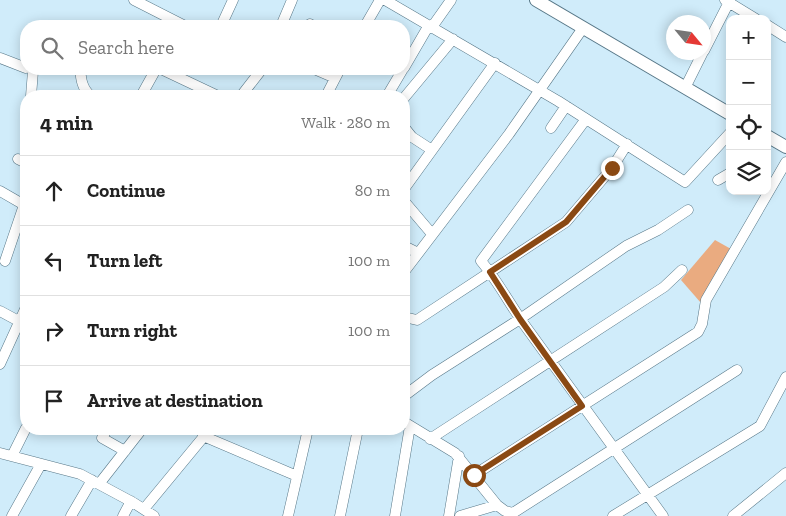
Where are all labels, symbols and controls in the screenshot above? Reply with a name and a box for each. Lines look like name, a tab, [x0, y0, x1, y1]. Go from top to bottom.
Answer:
north arrow	[666, 15, 711, 60]
map controls	[726, 15, 771, 195]
button: +	[726, 15, 771, 60]
search box	[20, 20, 410, 75]
icon: search	[38, 34, 66, 62]
text: Search here	[78, 36, 174, 59]
button: −	[726, 60, 771, 105]
button: locate	[726, 105, 771, 150]
text: 4 min	[40, 110, 93, 135]
text: Walk · 280 m	[301, 113, 390, 132]
button: layers	[726, 150, 771, 195]
route end	[601, 157, 624, 180]
icon: ahead	[40, 177, 68, 205]
text: Continue	[87, 179, 165, 202]
text: 80 m	[355, 181, 390, 200]
icon: left	[40, 247, 68, 275]
text: Turn left	[87, 249, 162, 272]
text: 100 m	[348, 251, 390, 270]
icon: right	[40, 317, 68, 345]
text: Turn right	[87, 319, 177, 342]
text: 100 m	[348, 321, 390, 340]
icon: arrive	[40, 387, 68, 415]
text: Arrive at destination	[87, 389, 263, 412]
route start	[463, 464, 486, 487]

